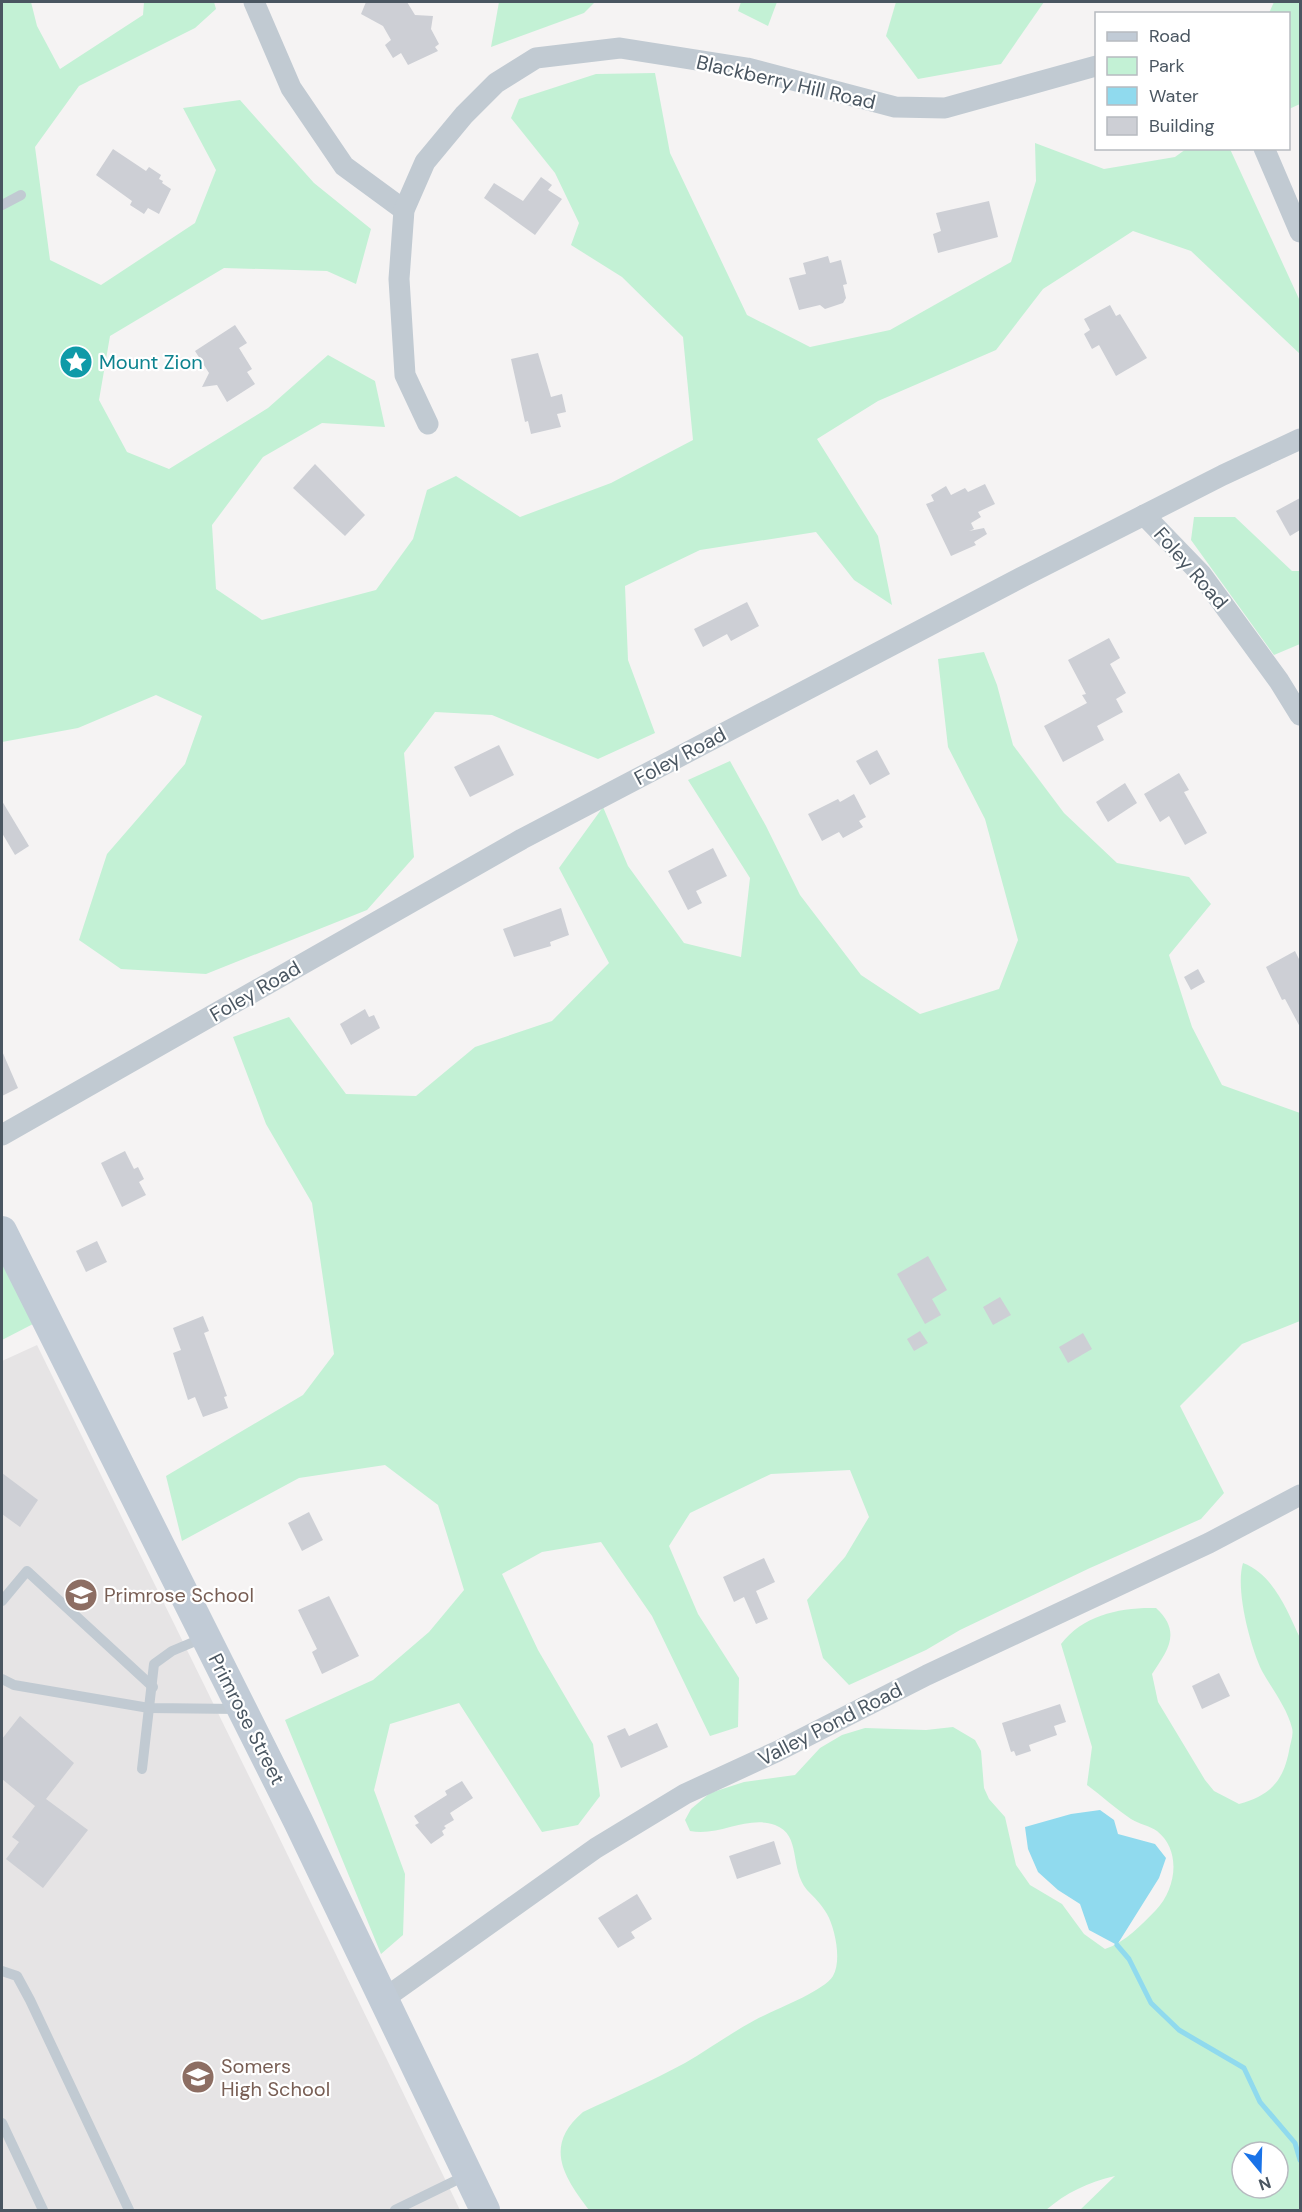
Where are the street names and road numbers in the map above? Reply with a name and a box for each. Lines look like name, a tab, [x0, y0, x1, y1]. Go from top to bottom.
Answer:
street label: Blackberry Hill Road	[694, 49, 878, 115]
street label: Foley Road	[1148, 522, 1234, 614]
street label: Foley Road	[630, 721, 730, 791]
street label: Foley Road	[205, 955, 305, 1027]
street label: Primrose Street	[203, 1649, 291, 1789]
street label: Valley Pond Road	[754, 1676, 906, 1772]

